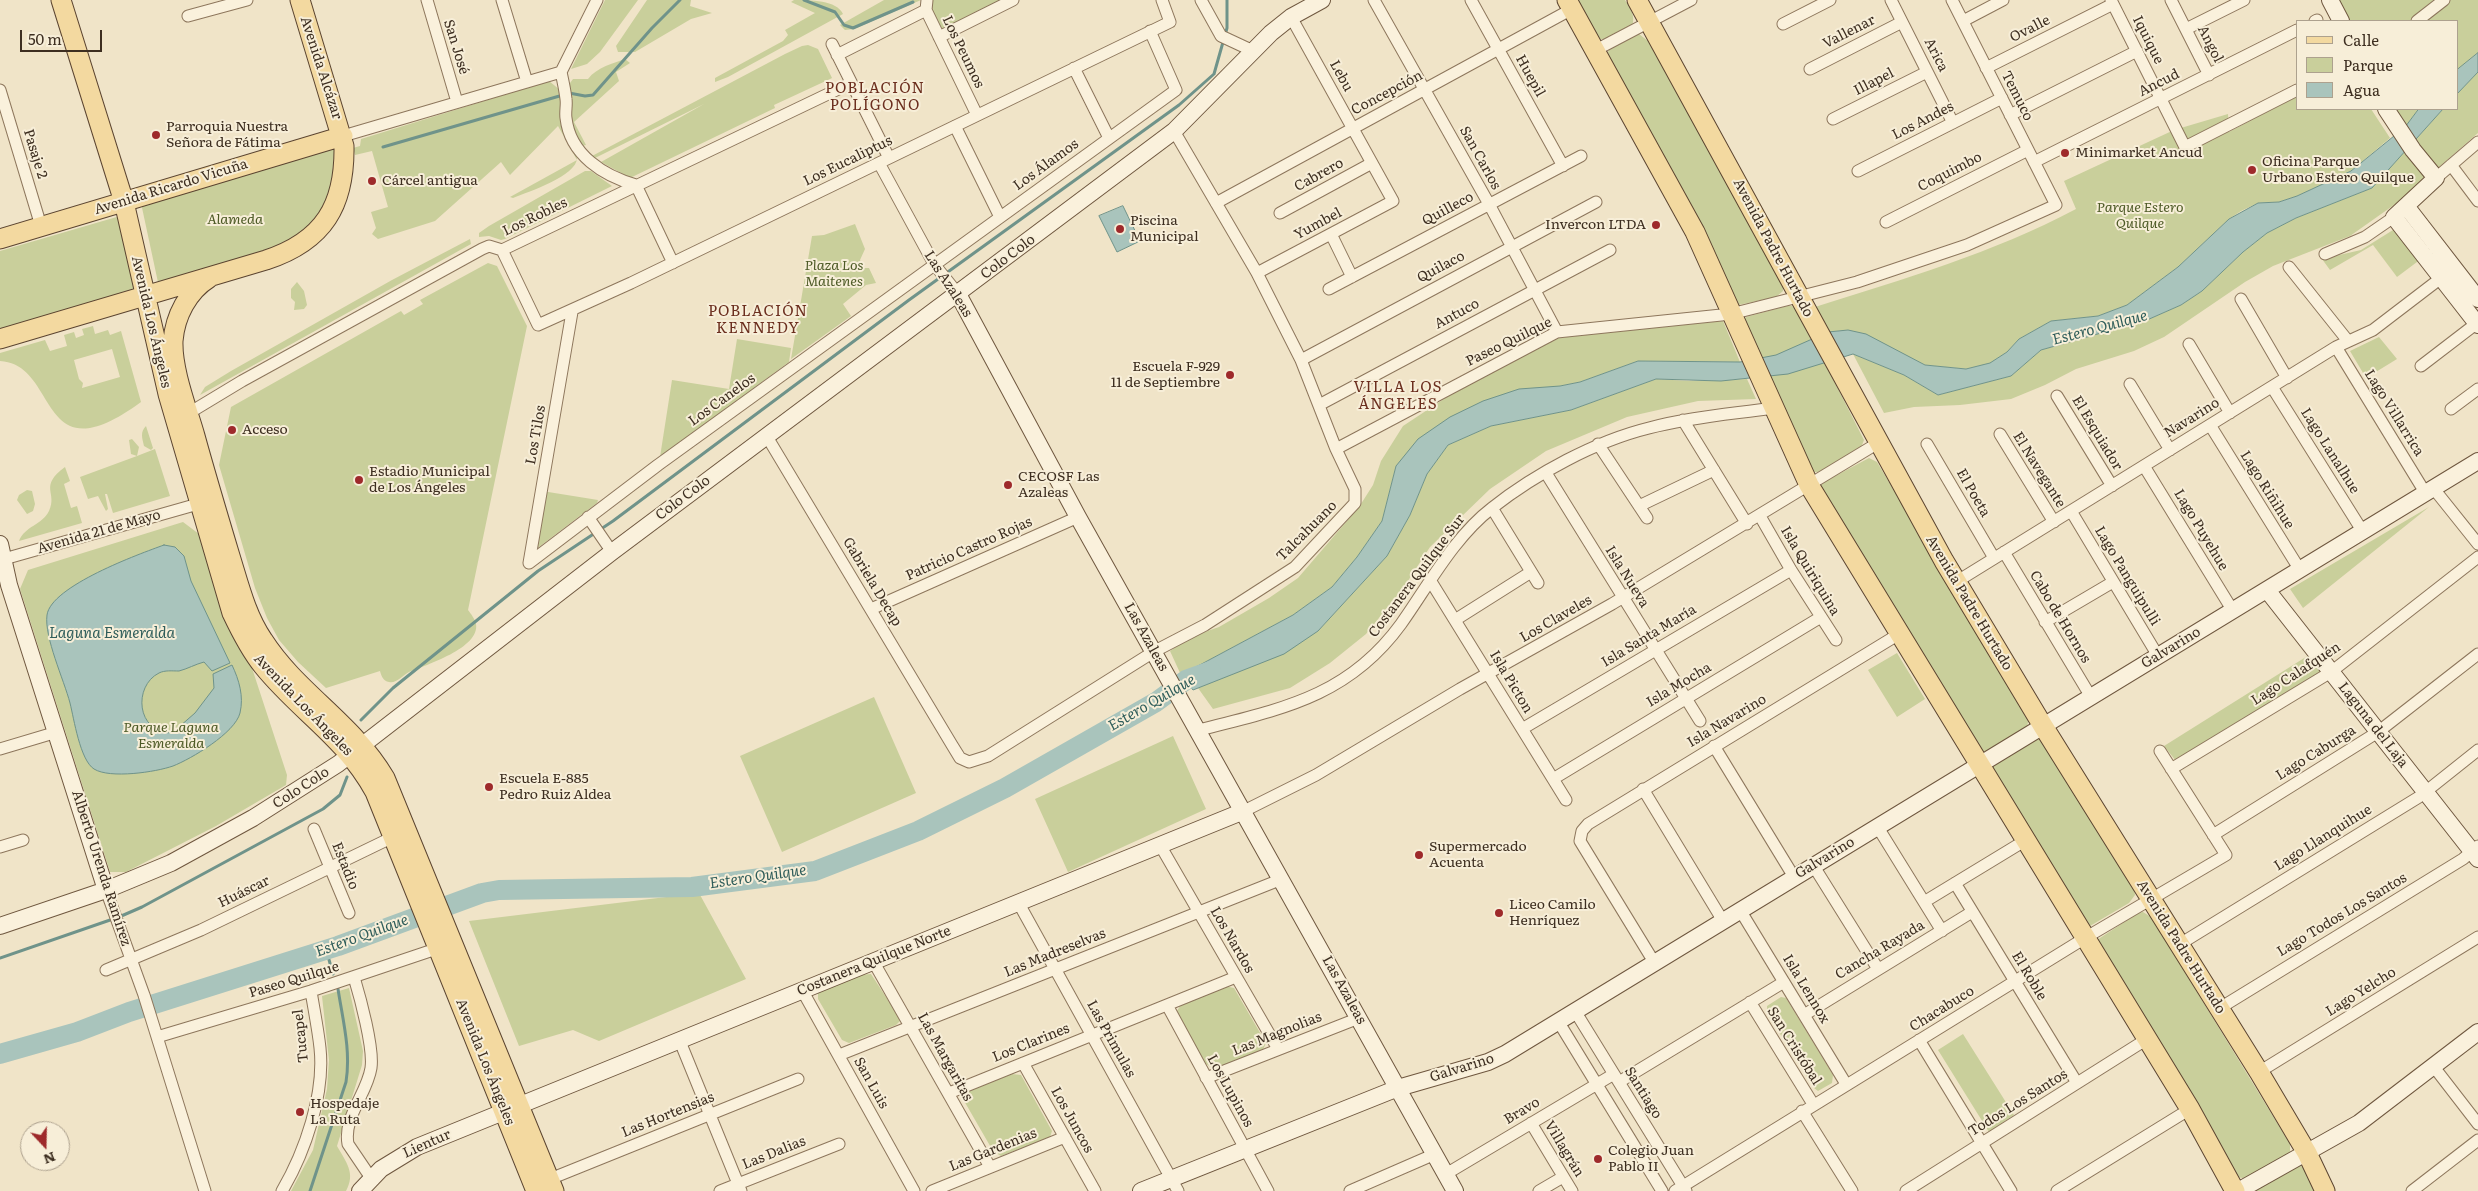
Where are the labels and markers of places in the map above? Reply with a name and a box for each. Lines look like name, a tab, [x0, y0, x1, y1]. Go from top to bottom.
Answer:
place label: Parroquia Nuestra Señora de Fátima	[166, 119, 288, 152]
marker: Parroquia Nuestra Señora de Fátima	[150, 129, 162, 141]
place label: Minimarket Ancud	[2075, 145, 2202, 161]
marker: Minimarket Ancud	[2059, 147, 2071, 159]
place label: Oficina Parque Urbano Estero Quilque	[2262, 154, 2414, 186]
marker: Oficina Parque Urbano Estero Quilque	[2246, 164, 2258, 176]
place label: Cárcel antigua	[382, 173, 478, 189]
marker: Cárcel antigua	[366, 175, 378, 187]
place label: Piscina Municipal	[1130, 213, 1199, 246]
place label: Invercon LTDA	[1545, 217, 1646, 233]
marker: Invercon LTDA	[1650, 219, 1662, 231]
marker: Piscina Municipal	[1114, 223, 1126, 235]
place label: Escuela F-929 11 de Septiembre	[1111, 359, 1220, 392]
marker: Escuela F-929 11 de Septiembre	[1224, 369, 1236, 381]
place label: Acceso	[242, 422, 288, 438]
marker: Acceso	[226, 424, 238, 436]
place label: Estadio Municipal de Los Ángeles	[369, 464, 490, 497]
place label: CECOSF Las Azaleas	[1018, 469, 1099, 502]
marker: Estadio Municipal de Los Ángeles	[353, 474, 365, 486]
marker: CECOSF Las Azaleas	[1002, 479, 1014, 491]
place label: Escuela E-885 Pedro Ruiz Aldea	[499, 771, 611, 804]
marker: Escuela E-885 Pedro Ruiz Aldea	[483, 781, 495, 793]
place label: Supermercado Acuenta	[1429, 839, 1527, 872]
marker: Supermercado Acuenta	[1413, 849, 1425, 861]
place label: Liceo Camilo Henríquez	[1509, 897, 1596, 930]
marker: Liceo Camilo Henríquez	[1493, 907, 1505, 919]
place label: Hospedaje La Ruta	[310, 1096, 379, 1128]
marker: Hospedaje La Ruta	[294, 1106, 306, 1118]
place label: Colegio Juan Pablo II	[1608, 1143, 1694, 1176]
marker: Colegio Juan Pablo II	[1592, 1153, 1604, 1165]

